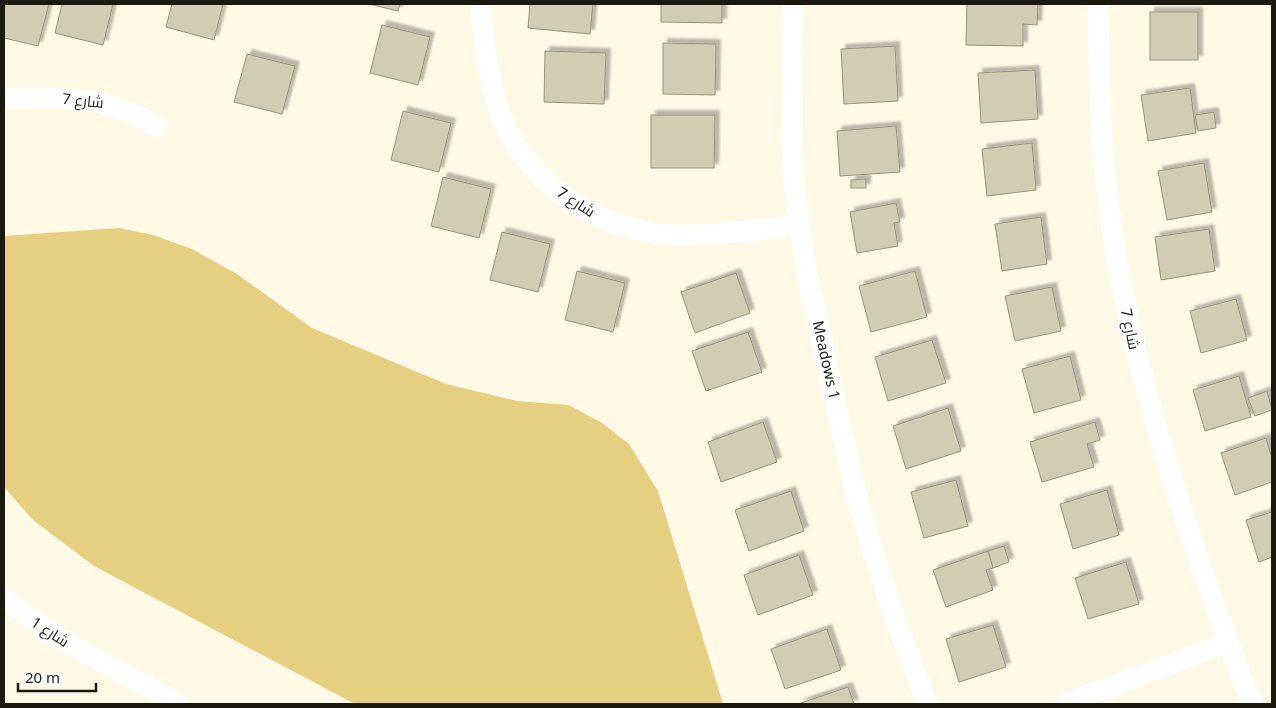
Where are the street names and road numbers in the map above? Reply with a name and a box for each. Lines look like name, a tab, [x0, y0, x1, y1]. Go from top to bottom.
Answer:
street label: شارع 7	[61, 88, 105, 114]
street label: شارع 7	[553, 181, 599, 223]
street label: شارع 7	[1115, 306, 1145, 352]
street label: Meadows 1	[809, 318, 845, 401]
street label: شارع 1	[27, 611, 73, 653]

